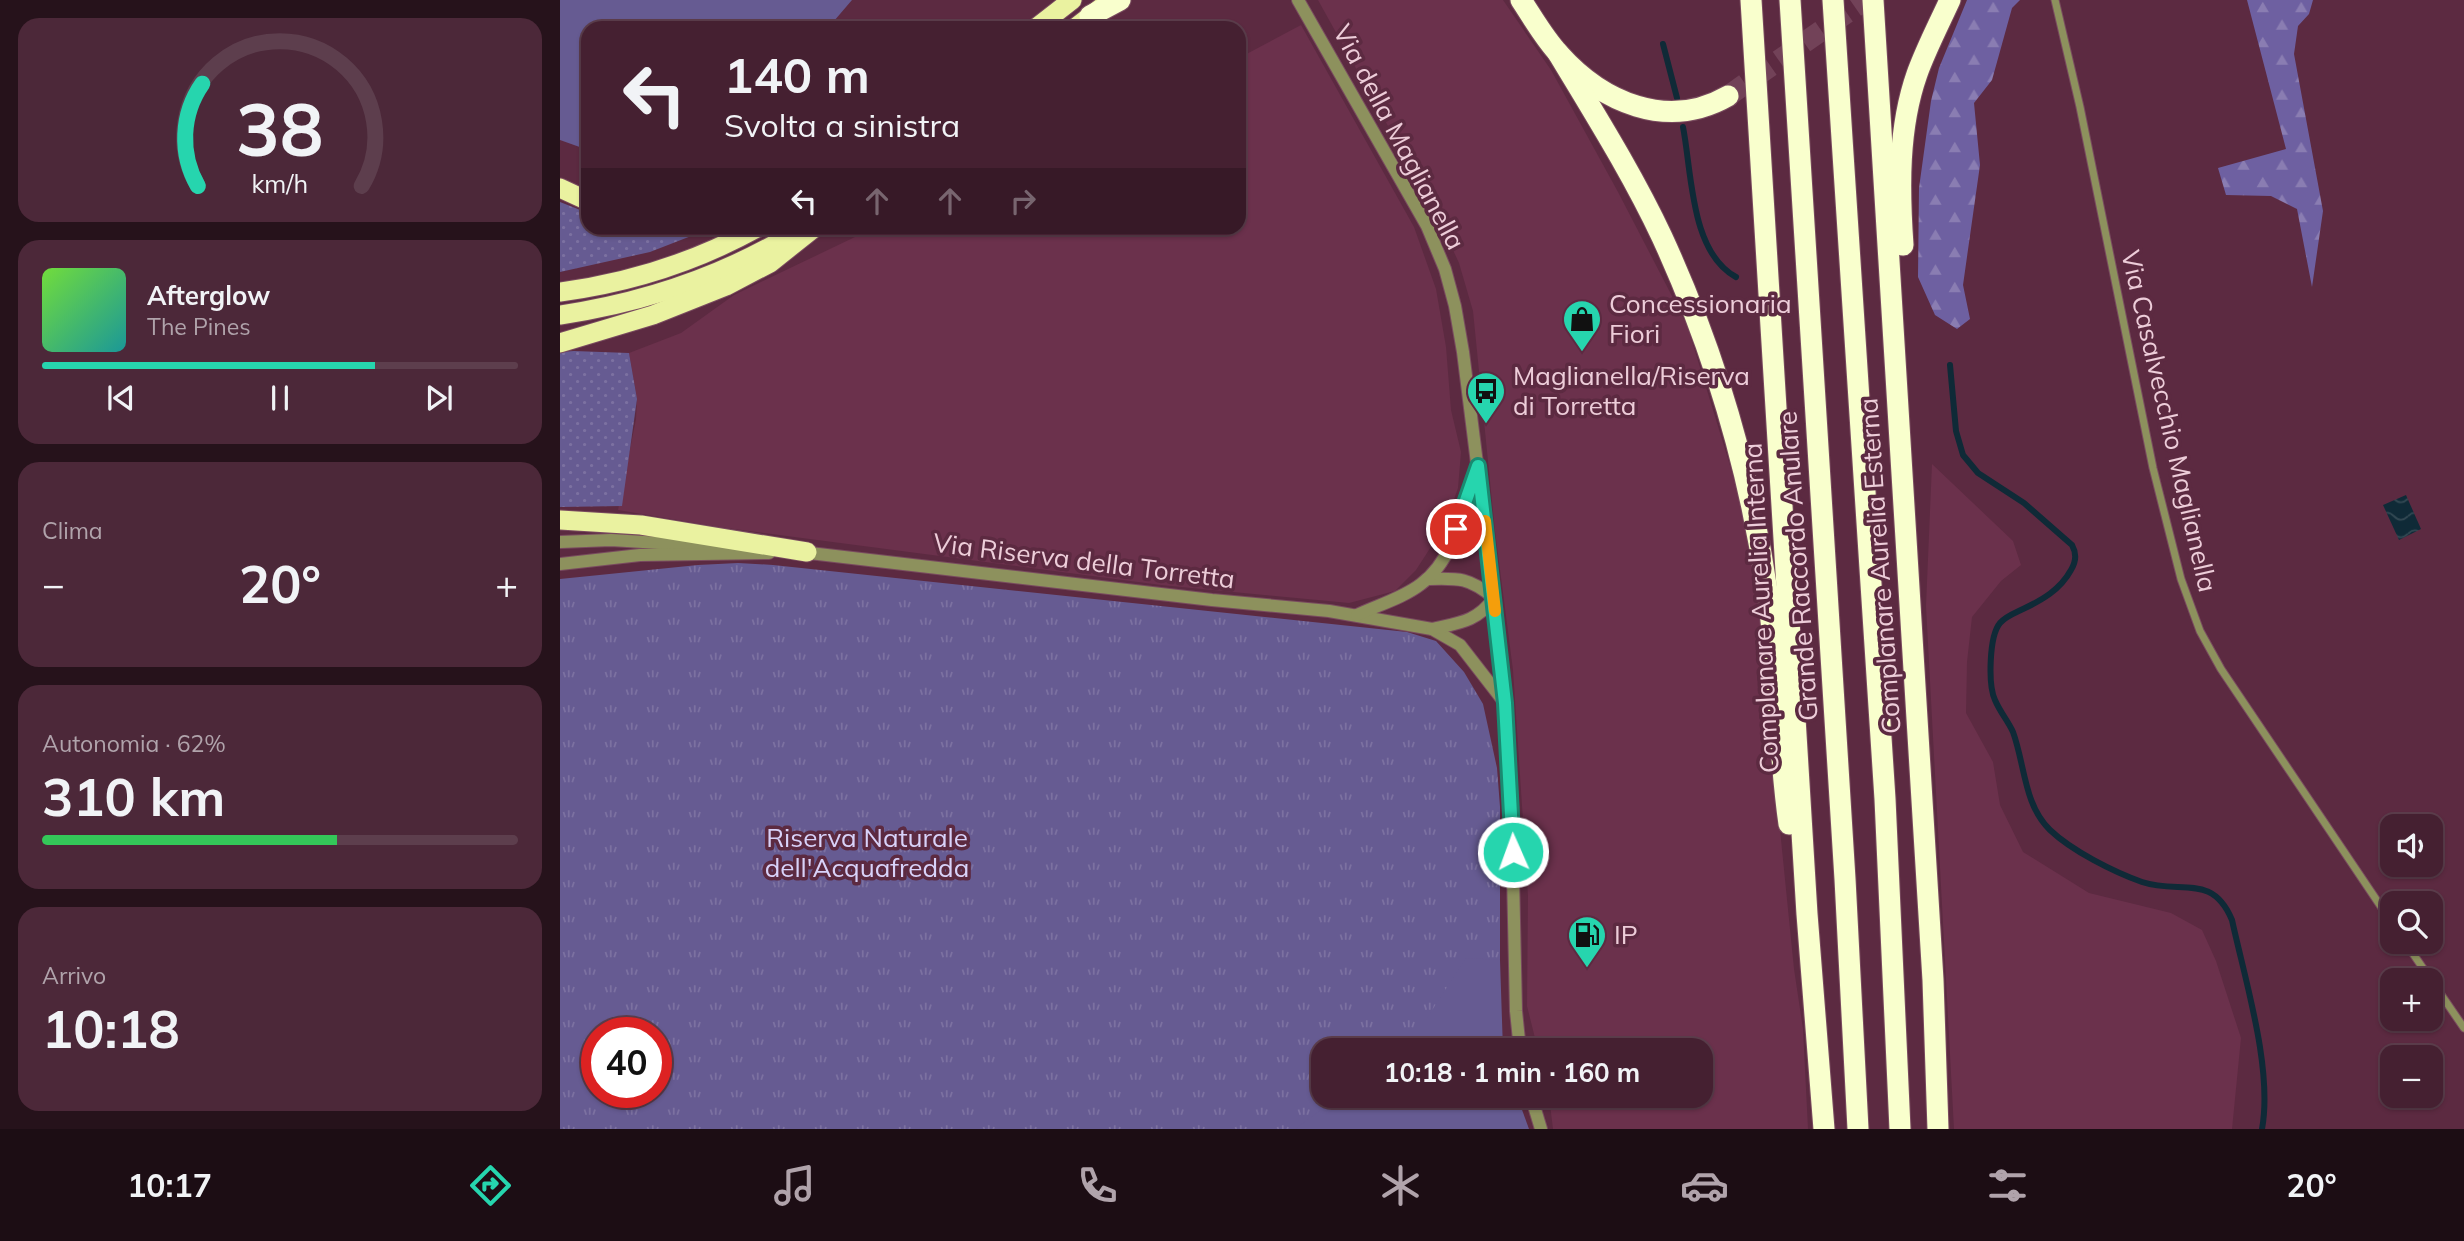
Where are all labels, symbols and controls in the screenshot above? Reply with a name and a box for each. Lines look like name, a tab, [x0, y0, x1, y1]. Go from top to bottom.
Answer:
street label: Via della Maglianella	[1326, 19, 1473, 255]
text: 140 m	[724, 44, 870, 105]
icon: left	[609, 49, 700, 140]
text: 38	[236, 83, 324, 174]
text: Svolta a sinistra	[724, 105, 960, 145]
text: km/h	[252, 168, 308, 199]
icon: left	[785, 182, 823, 220]
icon: ahead	[858, 182, 896, 220]
icon: ahead	[931, 182, 969, 220]
icon: right	[1004, 182, 1042, 220]
street label: Via Casalvecchio Maglianella	[2114, 247, 2225, 595]
text: Afterglow	[147, 279, 270, 312]
place label: Concessionaria Fiori	[1609, 287, 1792, 350]
shop icon: Concessionaria Fiori	[1561, 298, 1603, 353]
text: The Pines	[147, 312, 251, 341]
place label: Maglianella/Riserva di Torretta	[1513, 359, 1750, 422]
bus stop icon: Maglianella/Riserva di Torretta	[1465, 370, 1507, 425]
icon: previous	[102, 379, 140, 417]
icon: pause	[261, 379, 299, 417]
icon: next	[420, 379, 458, 417]
street label: Complanare Aurelia Esterna	[1851, 397, 1908, 735]
street label: Grande Raccordo Anulare	[1770, 410, 1825, 722]
street label: Complanare Aurelia Interna	[1735, 442, 1786, 774]
pin	[1426, 499, 1486, 559]
icon: arrive	[1437, 510, 1475, 548]
text: Clima	[42, 516, 103, 545]
street label: Via Riserva della Torretta	[931, 526, 1237, 595]
text: 20°	[239, 551, 321, 616]
text: −	[42, 560, 65, 608]
text: +	[495, 560, 518, 608]
text: Autonomia · 62%	[42, 729, 226, 758]
text: 310 km	[42, 764, 225, 829]
map controls	[2380, 814, 2443, 1108]
button: sound	[2380, 814, 2443, 877]
position arrow	[1476, 815, 1550, 889]
park label: Riserva Naturale dell'Acquafredda	[765, 821, 969, 884]
button: search	[2380, 891, 2443, 954]
fuel station icon: IP	[1566, 914, 1608, 969]
place label: IP	[1614, 918, 1638, 951]
text: Arrivo	[42, 961, 106, 990]
button: +	[2380, 968, 2443, 1031]
text: 10:18	[42, 996, 180, 1061]
speed limit sign: 40	[581, 1017, 672, 1108]
button: −	[2380, 1045, 2443, 1108]
text: 10:18 · 1 min · 160 m	[1384, 1056, 1640, 1089]
icon: directions	[466, 1161, 515, 1210]
icon: music	[770, 1161, 819, 1210]
icon: phone	[1073, 1161, 1122, 1210]
icon: climate	[1376, 1161, 1425, 1210]
icon: car	[1680, 1161, 1729, 1210]
icon: filters	[1983, 1161, 2032, 1210]
text: 10:17	[127, 1165, 212, 1205]
text: 20°	[2286, 1165, 2337, 1205]

